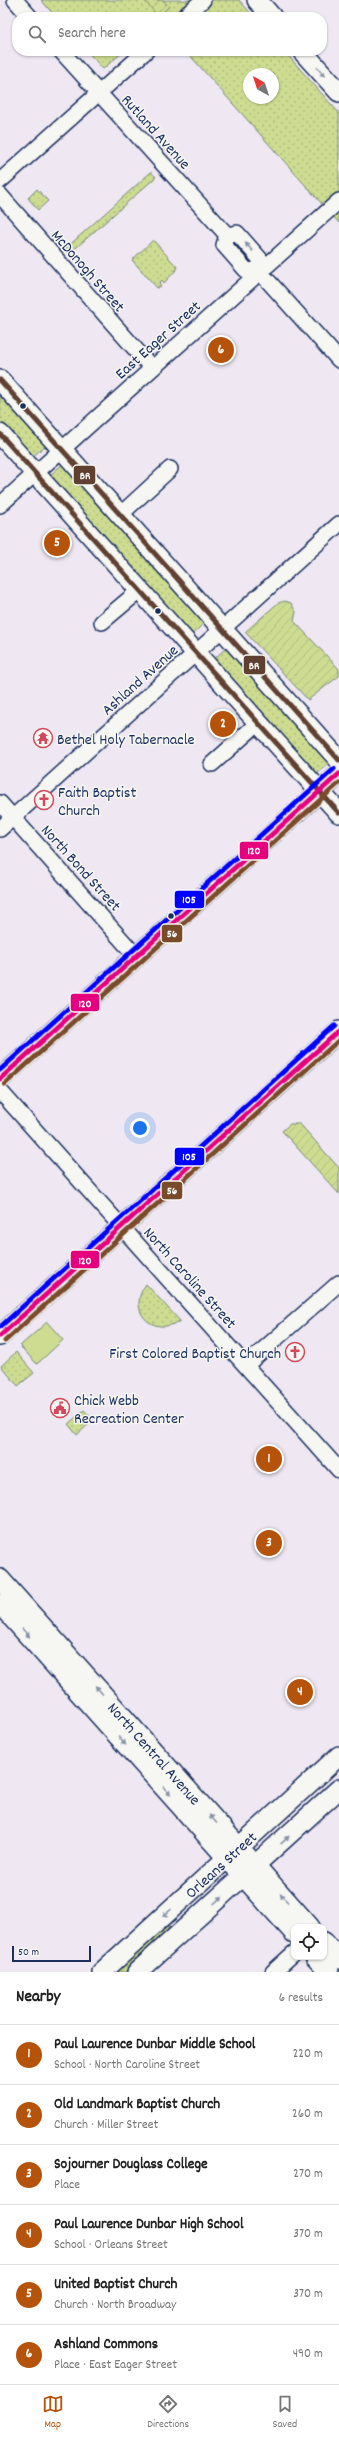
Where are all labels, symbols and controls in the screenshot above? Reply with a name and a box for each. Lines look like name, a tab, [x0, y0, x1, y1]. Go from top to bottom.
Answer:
search box	[12, 12, 327, 56]
icon: search	[26, 23, 48, 45]
text: Search here	[58, 23, 126, 45]
one-way arrow	[316, 66, 325, 77]
north arrow	[243, 68, 279, 104]
street label: Rutland Avenue	[115, 90, 195, 175]
street label: McDonogh Street	[45, 225, 130, 318]
one-way arrow	[244, 242, 253, 252]
street label: East Eager Street	[111, 296, 207, 386]
pin: 6	[208, 335, 234, 365]
unlabelled marker	[18, 401, 28, 411]
line badge: BR	[73, 465, 96, 485]
text: BR	[80, 469, 91, 485]
pin: 5	[44, 528, 70, 558]
unlabelled marker	[153, 606, 163, 616]
street label: Ashland Avenue	[97, 640, 184, 722]
line badge: BR	[243, 655, 266, 675]
text: BR	[249, 659, 260, 675]
pin: 2	[210, 709, 236, 739]
temple icon: Bethel Holy Tabernacle	[32, 727, 54, 749]
place label: Bethel Holy Tabernacle	[57, 729, 195, 752]
place label: Faith Baptist Church	[58, 782, 136, 823]
church icon: Faith Baptist Church	[33, 789, 55, 811]
street label: North Bond Street	[35, 820, 126, 917]
line badge: 120	[239, 841, 269, 860]
text: 120	[247, 844, 261, 860]
line badge: 105	[174, 890, 205, 909]
text: 105	[182, 893, 196, 909]
unlabelled marker	[166, 911, 176, 921]
line badge: 56	[161, 924, 183, 943]
text: 56	[167, 927, 178, 943]
line badge: 120	[70, 993, 100, 1012]
text: 120	[78, 997, 92, 1013]
your location	[130, 1118, 150, 1138]
line badge: 105	[174, 1147, 205, 1166]
text: 105	[182, 1150, 196, 1166]
line badge: 56	[161, 1181, 183, 1200]
text: 56	[167, 1184, 178, 1200]
street label: North Caroline Street	[137, 1223, 241, 1335]
line badge: 120	[70, 1250, 100, 1269]
text: 120	[78, 1254, 92, 1270]
church icon: First Colored Baptist Church	[284, 1341, 306, 1363]
place label: First Colored Baptist Church	[109, 1343, 281, 1366]
place label: Chick Webb Recreation Center	[74, 1390, 184, 1431]
public building icon: Chick Webb Recreation Center	[49, 1397, 71, 1419]
pin: 1	[256, 1444, 282, 1474]
pin: 3	[256, 1528, 282, 1558]
one-way arrow	[21, 1628, 31, 1638]
pin: 4	[287, 1677, 313, 1707]
one-way arrow	[94, 1685, 103, 1695]
street label: North Central Avenue	[101, 1698, 205, 1811]
one-way arrow	[117, 1736, 126, 1746]
one-way arrow	[162, 1786, 171, 1796]
one-way arrow	[209, 1814, 218, 1823]
street label: Orleans Street	[181, 1827, 263, 1905]
one-way arrow	[279, 1835, 290, 1844]
one-way arrow	[280, 1893, 289, 1903]
one-way arrow	[213, 1895, 223, 1905]
one-way arrow	[162, 1908, 172, 1918]
map controls	[291, 1924, 327, 1960]
button: locate	[291, 1924, 327, 1960]
scale bar	[12, 1944, 91, 1963]
text: 50 m	[18, 1945, 39, 1961]
text: Nearby	[16, 1986, 60, 2010]
text: 6 results	[279, 1989, 323, 2008]
text: Paul Laurence Dunbar Middle School	[54, 2034, 255, 2056]
text: 1	[28, 2045, 30, 2064]
text: 220 m	[293, 2045, 323, 2064]
text: School · North Caroline Street	[54, 2056, 200, 2075]
text: Old Landmark Baptist Church	[54, 2094, 220, 2116]
text: 2	[26, 2105, 32, 2124]
text: 260 m	[292, 2105, 323, 2124]
text: Church · Miller Street	[54, 2116, 158, 2135]
text: Sojourner Douglass College	[54, 2154, 208, 2176]
text: 3	[26, 2165, 32, 2184]
text: 270 m	[293, 2165, 323, 2184]
text: Place	[54, 2176, 80, 2195]
text: Paul Laurence Dunbar High School	[54, 2214, 244, 2236]
text: 4	[26, 2225, 32, 2244]
text: 370 m	[293, 2225, 323, 2244]
text: School · Orleans Street	[54, 2236, 168, 2255]
text: United Baptist Church	[54, 2274, 177, 2296]
text: 5	[26, 2285, 32, 2304]
text: 370 m	[293, 2285, 323, 2304]
text: Church · North Broadway	[54, 2296, 176, 2315]
text: Ashland Commons	[54, 2334, 158, 2356]
text: 6	[26, 2345, 32, 2364]
text: 490 m	[293, 2345, 323, 2364]
text: Place · East Eager Street	[54, 2356, 177, 2375]
tab: Map	[42, 2393, 64, 2433]
tab: Directions	[147, 2393, 189, 2433]
tab: Saved	[273, 2393, 297, 2433]

